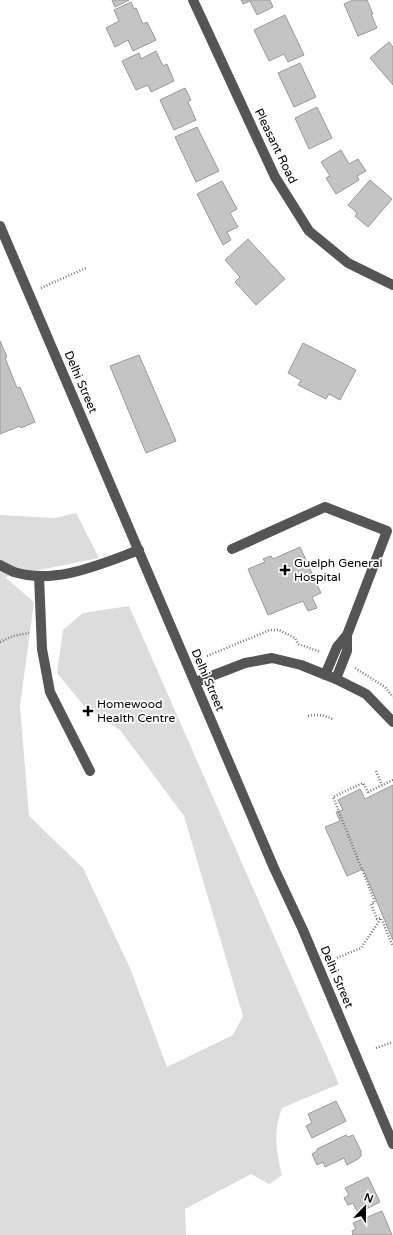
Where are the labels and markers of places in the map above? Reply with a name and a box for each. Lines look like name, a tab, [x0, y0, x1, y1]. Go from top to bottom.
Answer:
place label: Guelph General Hospital	[294, 556, 382, 584]
marker: Guelph General Hospital	[279, 564, 291, 576]
place label: Homewood Health Centre	[97, 697, 176, 725]
marker: Homewood Health Centre	[82, 705, 94, 717]

